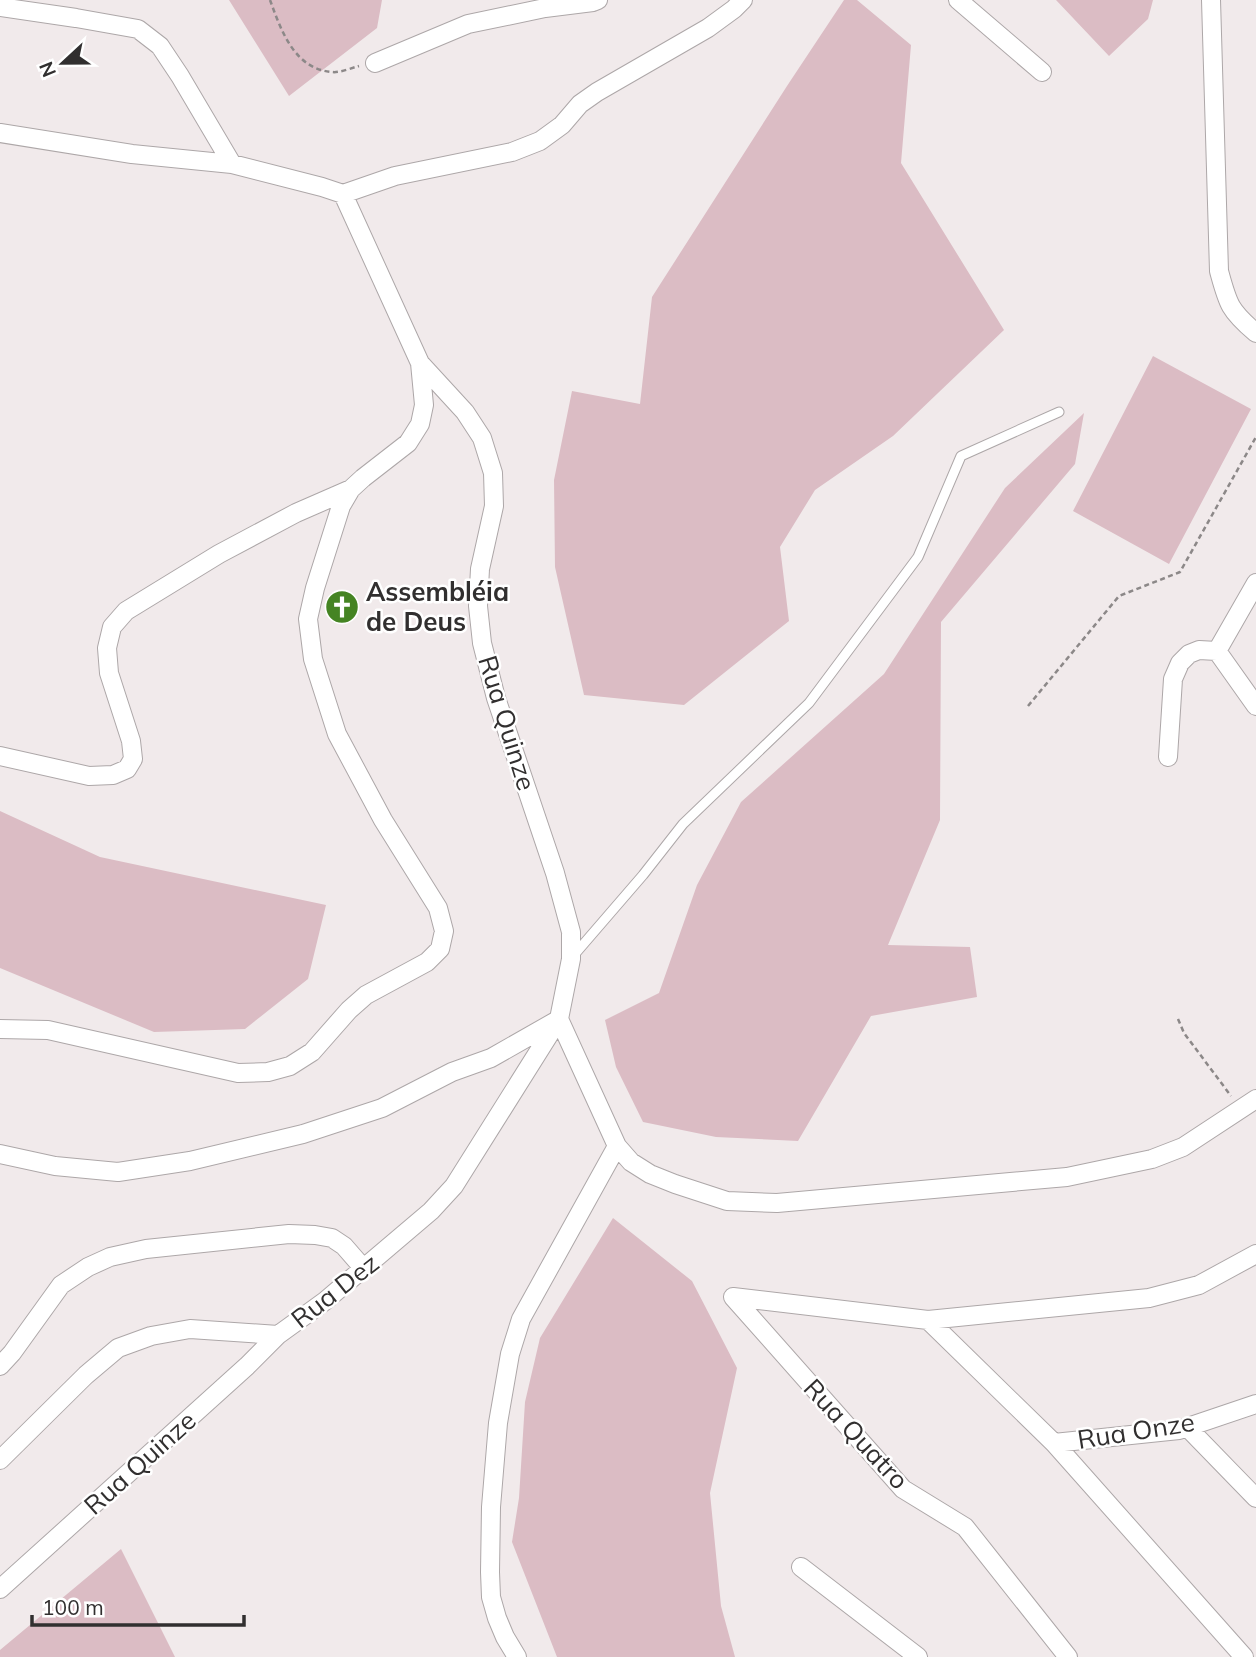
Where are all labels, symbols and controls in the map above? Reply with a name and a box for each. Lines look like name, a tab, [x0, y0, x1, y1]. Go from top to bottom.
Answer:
north arrow	[28, 28, 98, 98]
text: N	[33, 58, 61, 81]
place label: Assembléia de Deus	[366, 575, 509, 638]
church icon: Assembléia de Deus	[323, 588, 361, 626]
street label: Rua Quinze	[471, 651, 544, 794]
street label: Rua Dez	[284, 1246, 385, 1335]
street label: Rua Quatro	[797, 1371, 916, 1496]
street label: Rua Quinze	[77, 1404, 202, 1521]
street label: Rua Onze	[1075, 1405, 1197, 1456]
scale bar	[32, 1584, 243, 1628]
text: 100 m	[42, 1594, 104, 1620]

